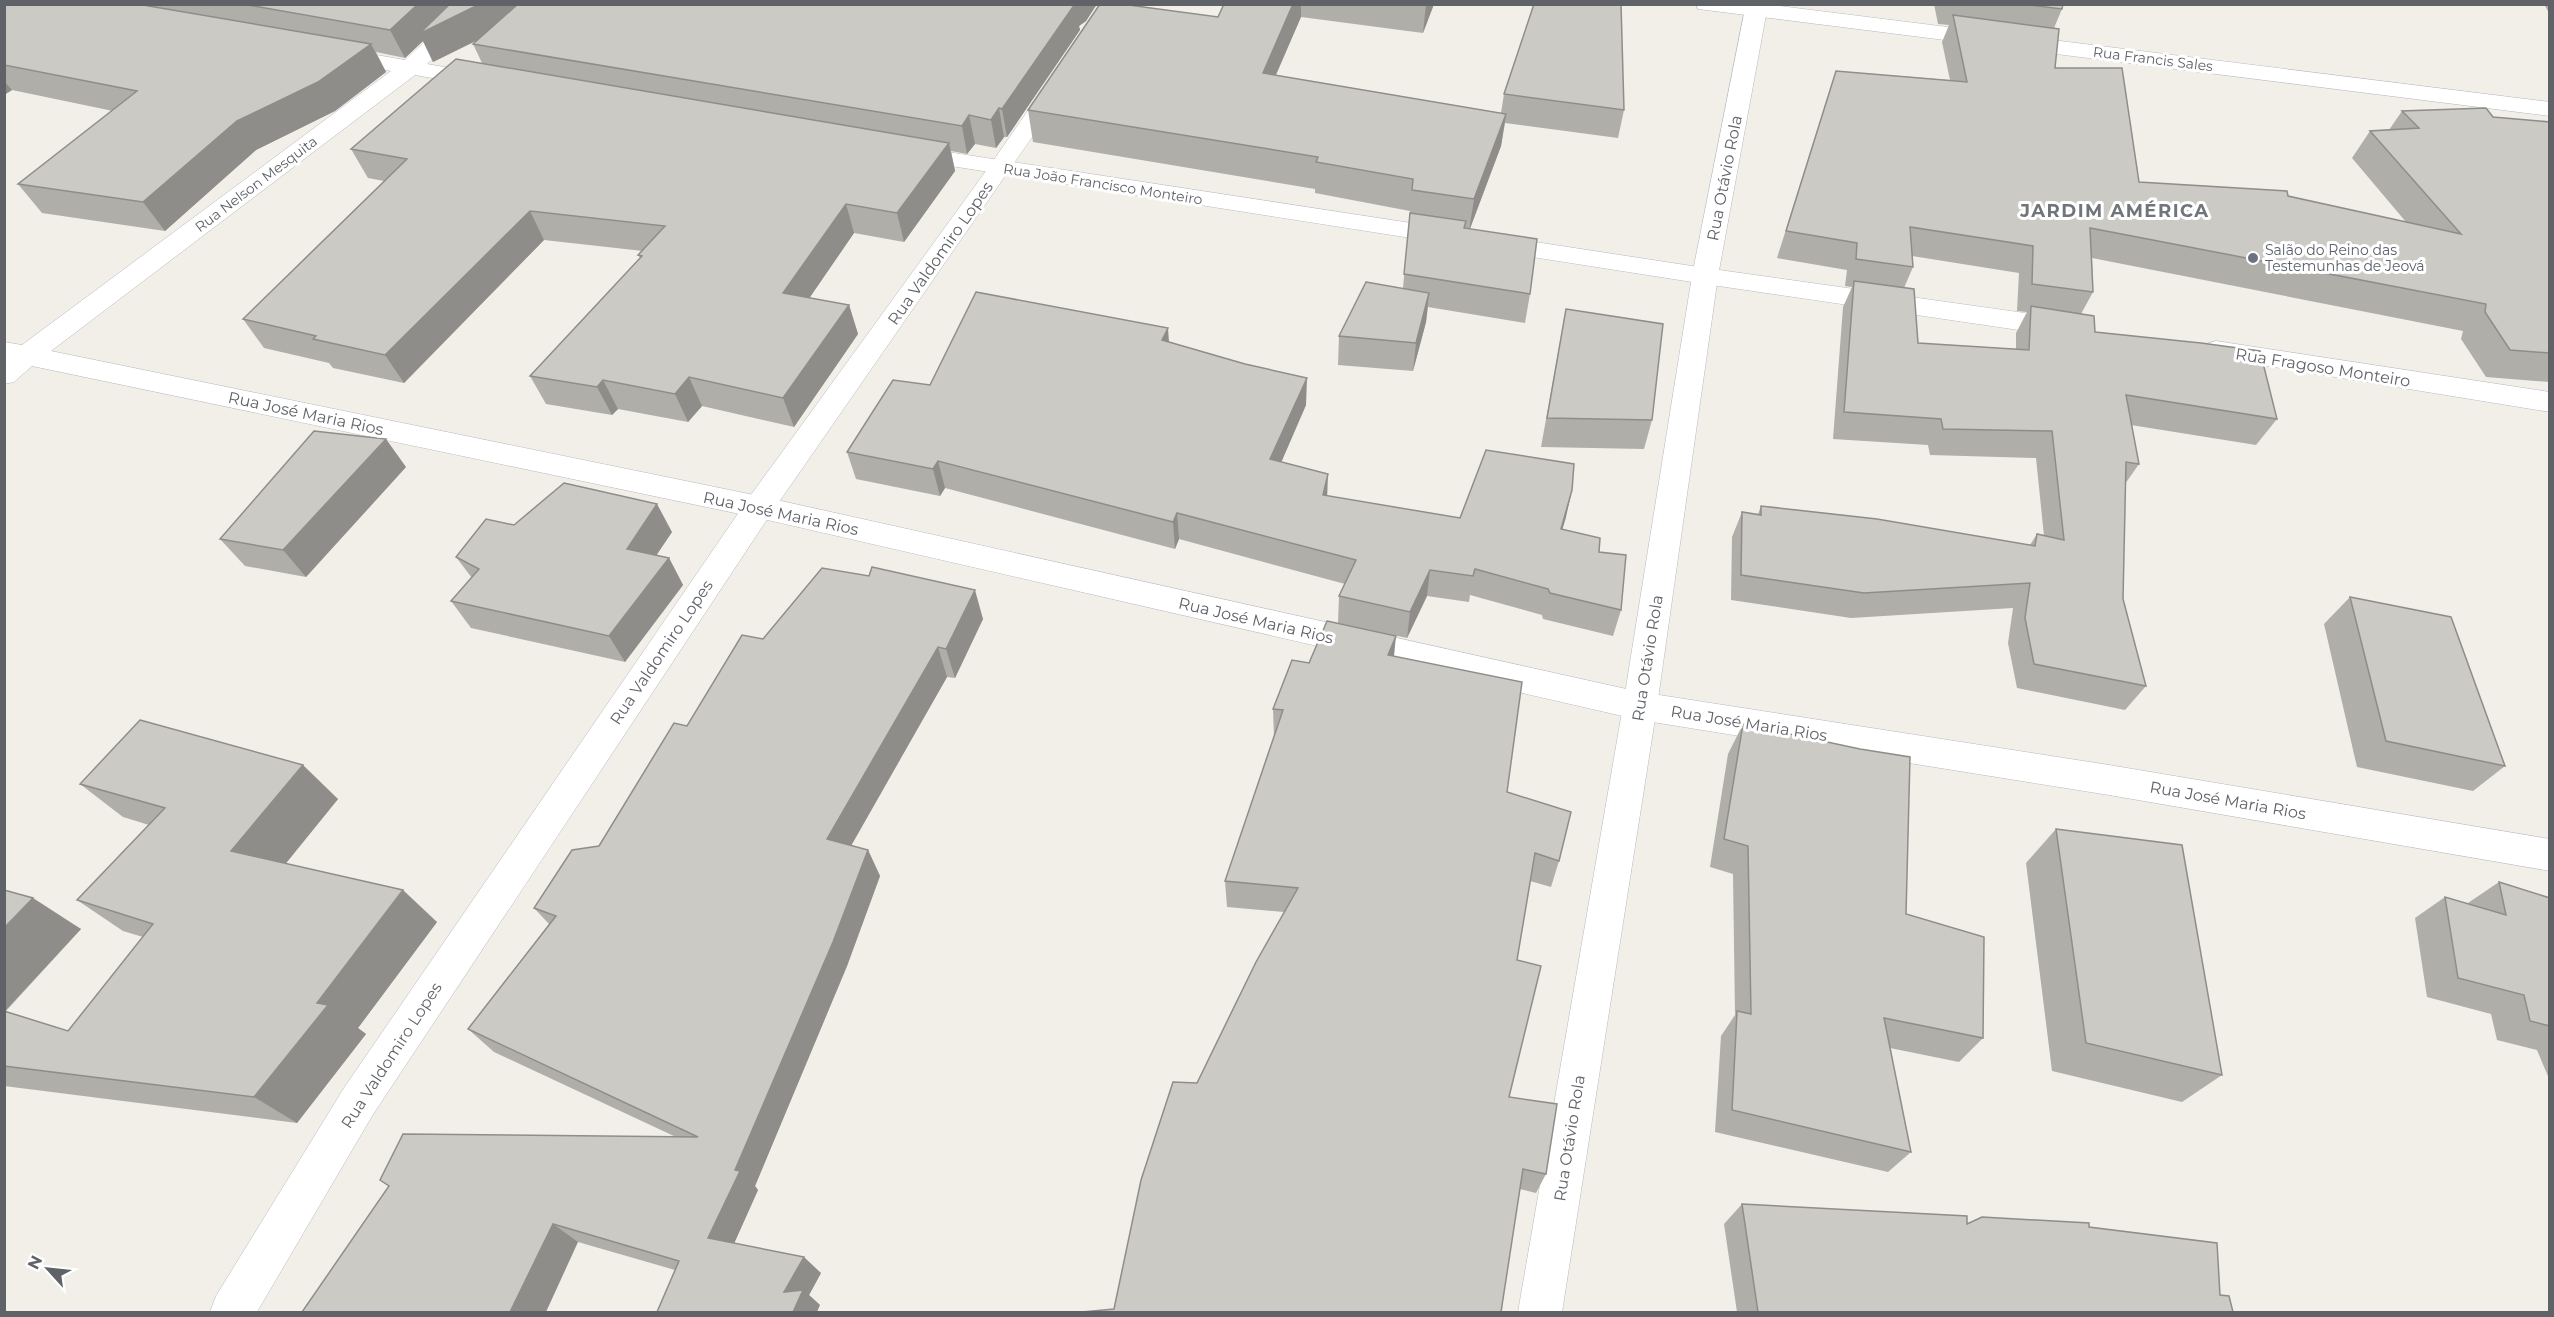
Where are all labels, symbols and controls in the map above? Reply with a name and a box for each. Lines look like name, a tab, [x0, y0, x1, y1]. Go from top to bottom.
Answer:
street label: Rua Francis Sales	[2092, 43, 2214, 75]
street label: Rua Otávio Rola	[1703, 114, 1746, 242]
street label: Rua Nelson Mesquita	[191, 132, 321, 236]
street label: Rua João Francisco Monteiro	[1002, 159, 1204, 209]
street label: Rua Valdomiro Lopes	[884, 178, 997, 328]
district label: JARDIM AMÉRICA	[2019, 200, 2210, 222]
place label: Salão do Reino das Testemunhas de Jeová	[2265, 241, 2425, 275]
marker: Salão do Reino das Testemunhas de Jeová	[2246, 251, 2260, 265]
street label: Rua Fragoso Monteiro	[2234, 344, 2412, 391]
street label: Rua José Maria Rios	[226, 388, 385, 439]
street label: Rua José Maria Rios	[701, 488, 860, 539]
street label: Rua Valdomiro Lopes	[606, 576, 717, 728]
street label: Rua José Maria Rios	[1177, 593, 1335, 648]
street label: Rua Otávio Rola	[1628, 594, 1667, 723]
street label: Rua José Maria Rios	[1669, 702, 1829, 745]
street label: Rua José Maria Rios	[2148, 777, 2308, 824]
street label: Rua Valdomiro Lopes	[337, 979, 446, 1132]
street label: Rua Otávio Rola	[1550, 1074, 1589, 1203]
north arrow	[18, 1239, 78, 1299]
text: N	[24, 1252, 46, 1272]

